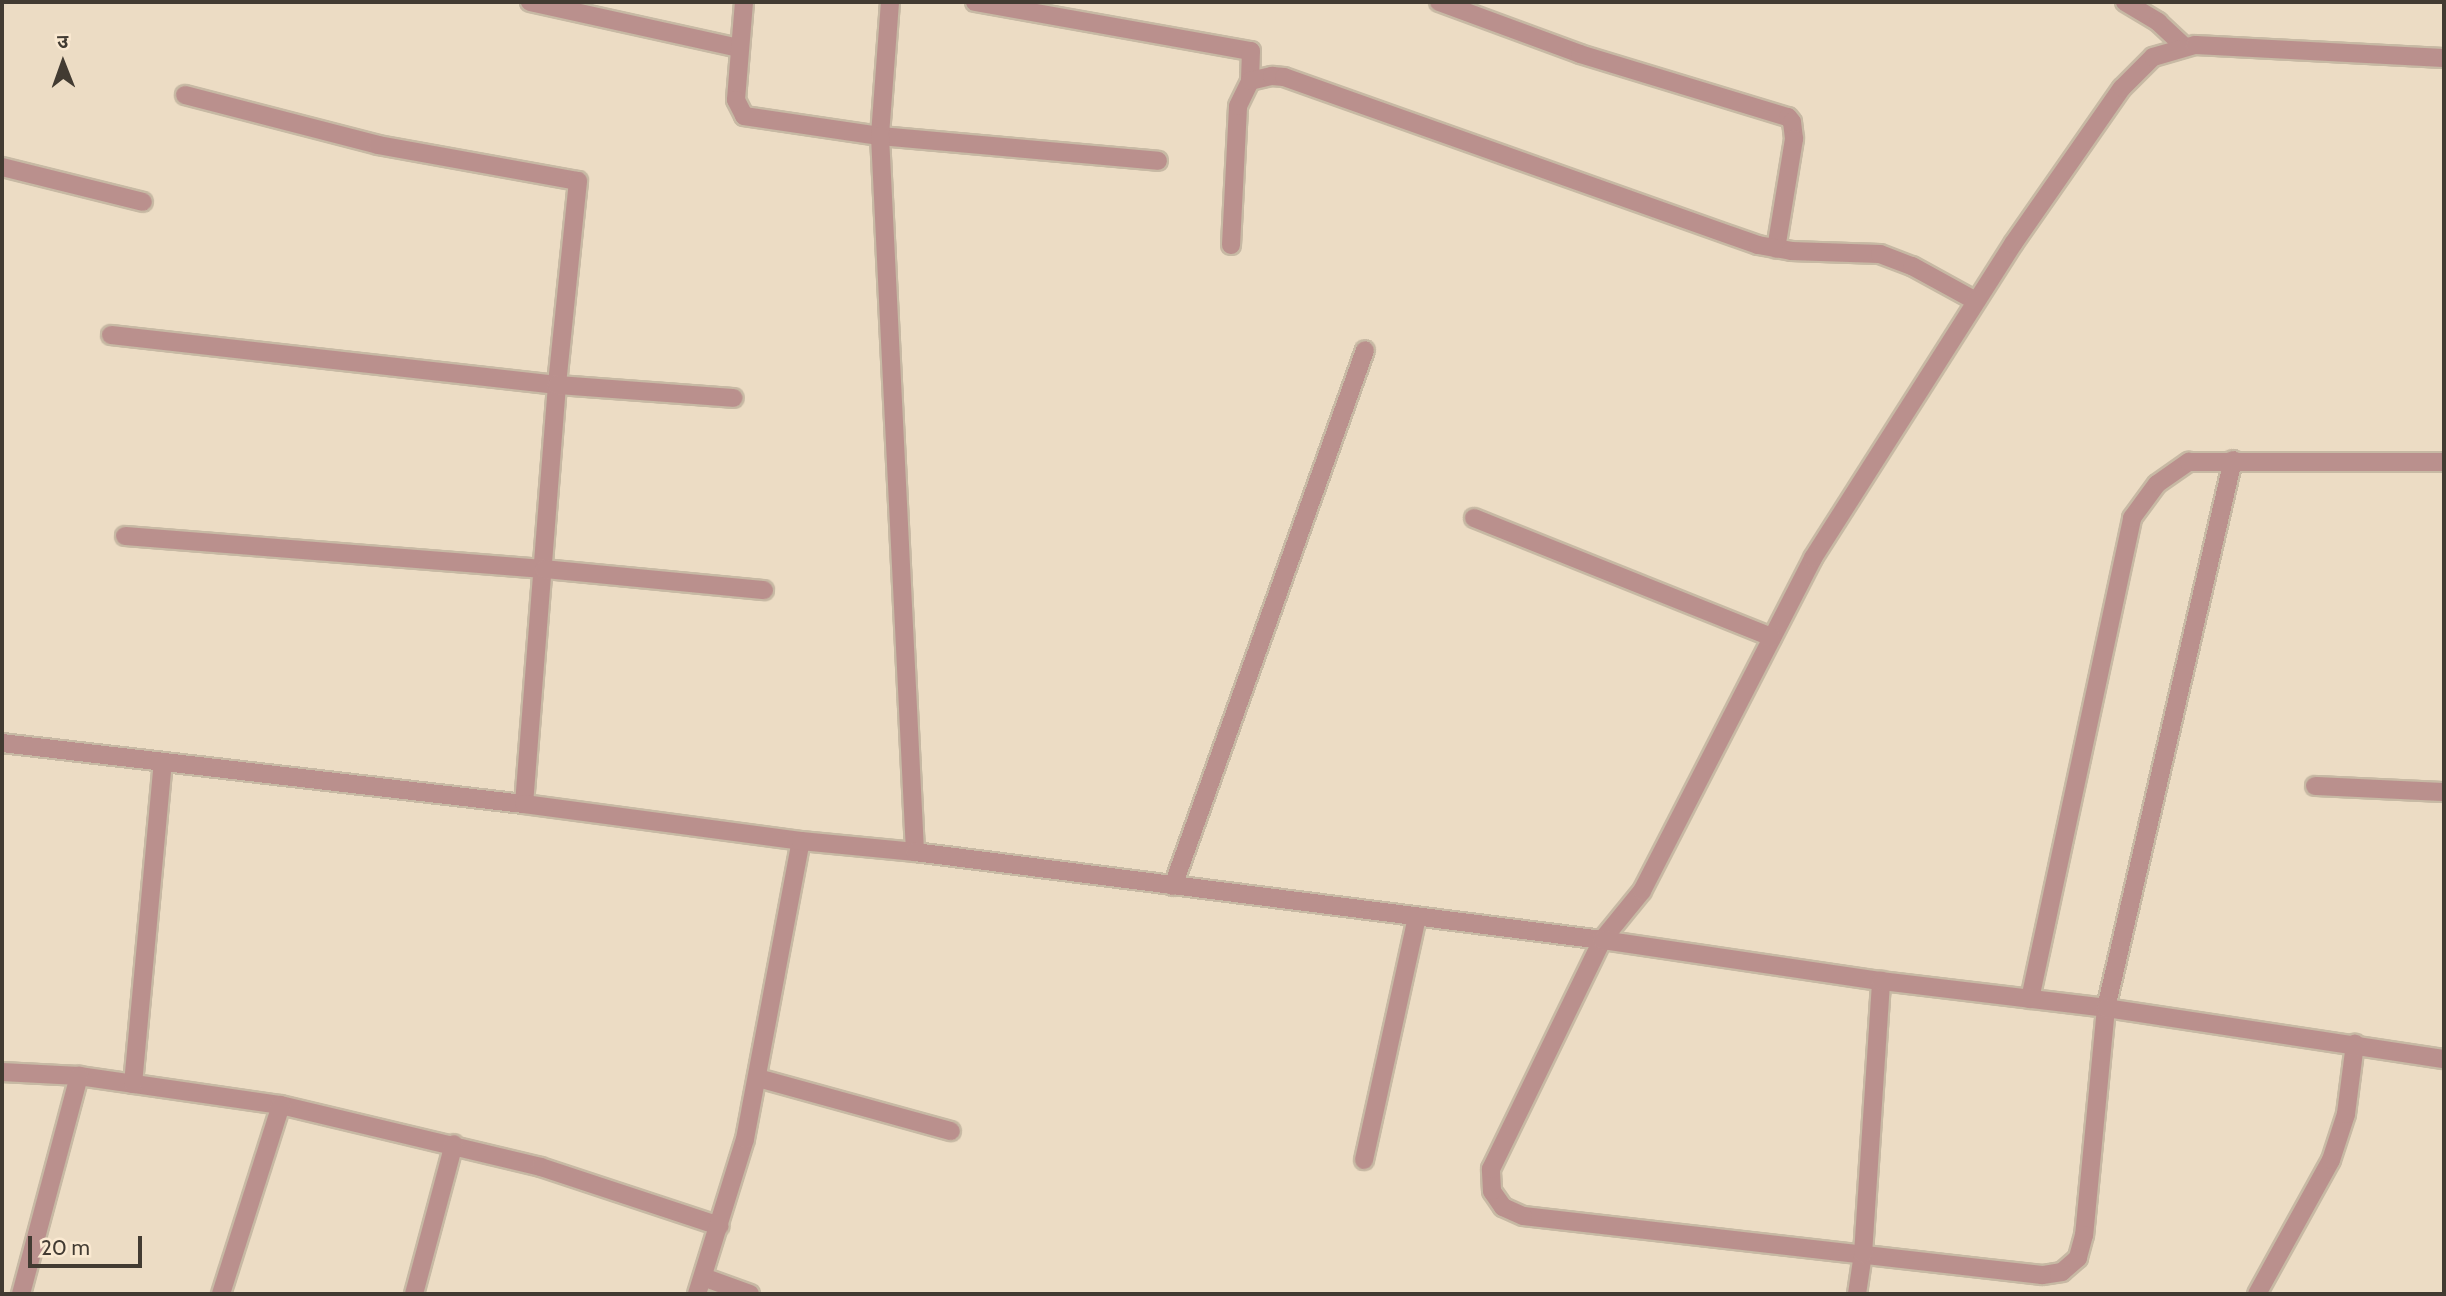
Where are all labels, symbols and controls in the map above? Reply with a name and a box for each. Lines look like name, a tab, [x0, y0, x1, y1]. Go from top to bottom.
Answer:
north arrow	[28, 28, 98, 98]
text: उ	[57, 30, 68, 53]
scale bar	[32, 1222, 145, 1266]
text: 20 m	[41, 1235, 90, 1260]

